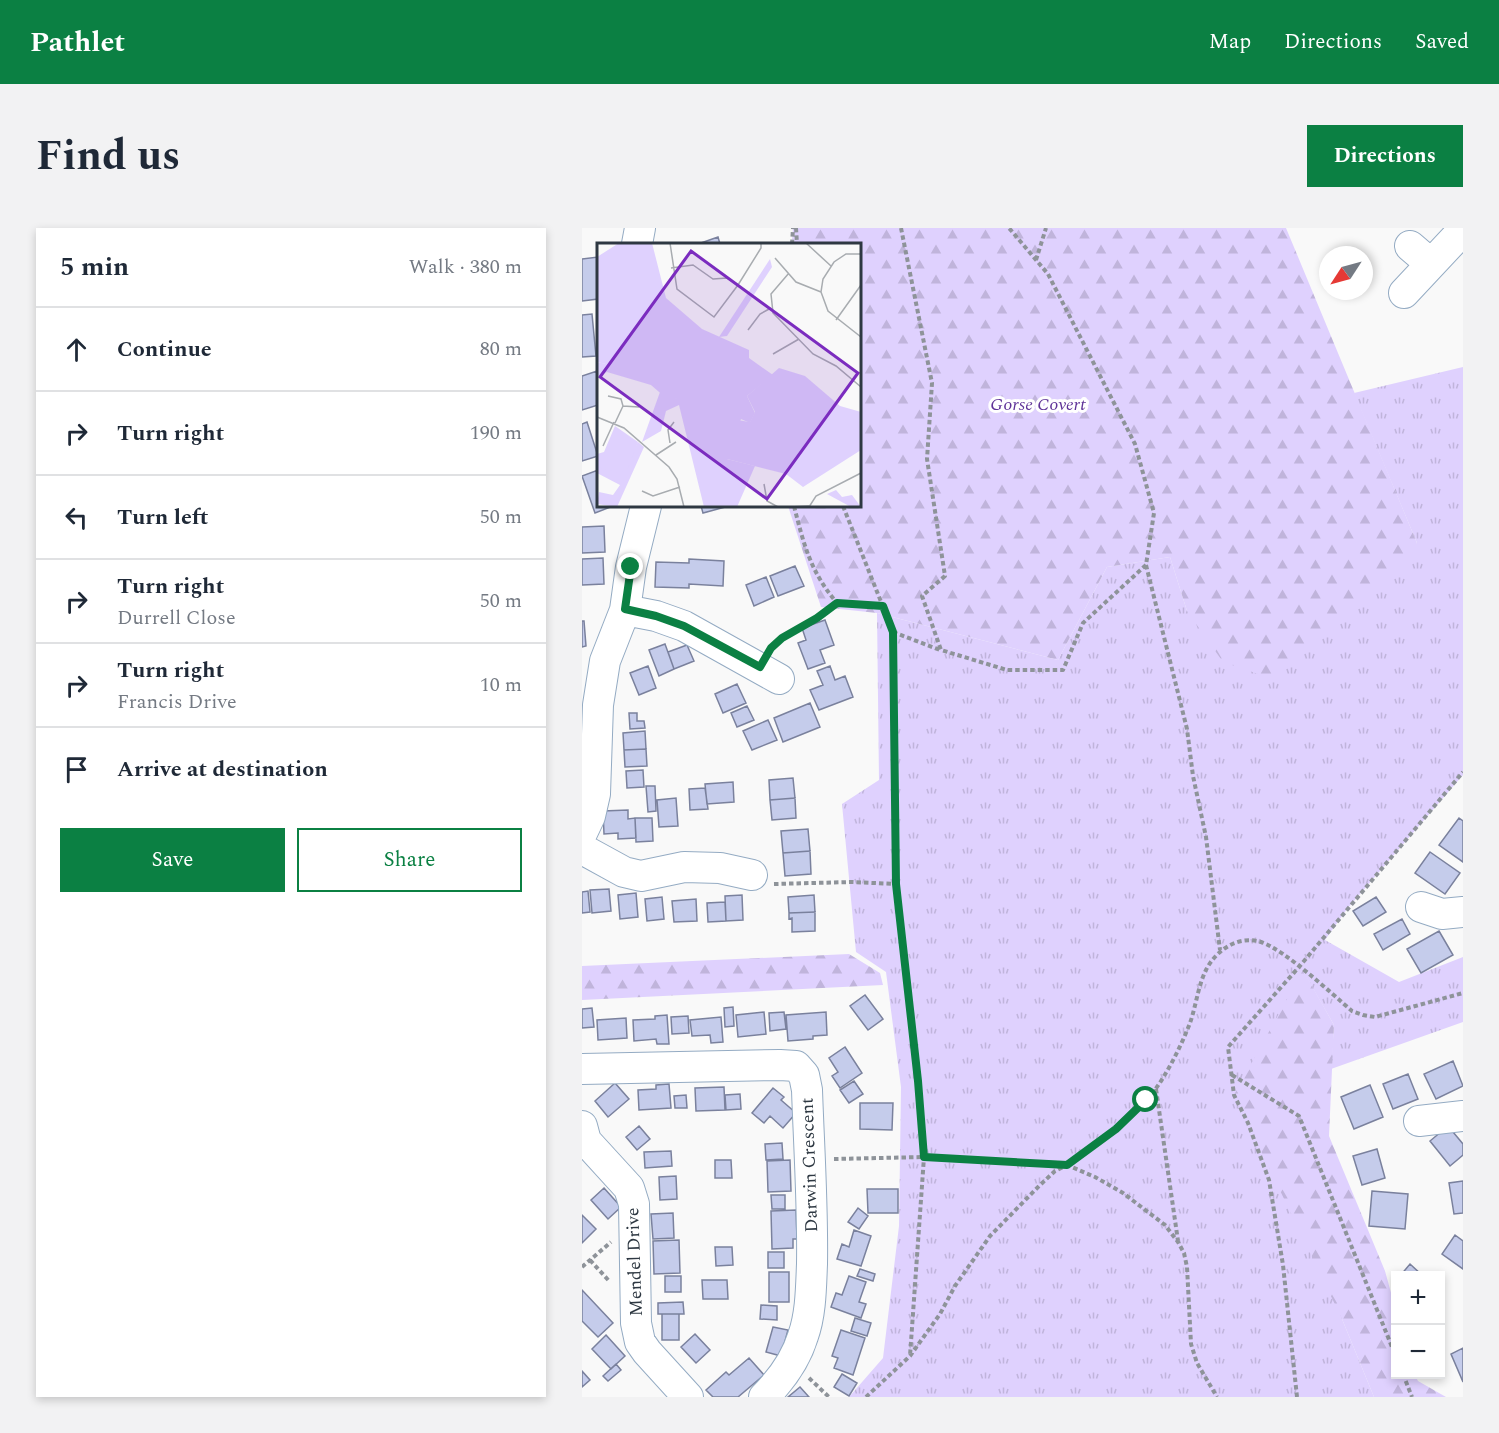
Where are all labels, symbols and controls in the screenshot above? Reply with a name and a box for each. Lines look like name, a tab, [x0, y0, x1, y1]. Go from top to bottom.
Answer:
text: Pathlet	[30, 21, 125, 64]
text: Map	[1209, 26, 1251, 58]
text: Directions	[1284, 26, 1382, 58]
text: Saved	[1415, 26, 1469, 58]
text: Find us	[36, 125, 180, 188]
button: Directions	[1307, 125, 1463, 187]
inset map	[597, 243, 861, 507]
north arrow	[1319, 246, 1373, 300]
text: 5 min	[60, 247, 129, 287]
text: Walk · 380 m	[409, 252, 522, 282]
icon: ahead	[60, 333, 93, 366]
text: Continue	[117, 333, 212, 366]
text: 80 m	[480, 334, 522, 364]
park label: Gorse Covert	[990, 391, 1086, 418]
icon: right	[60, 417, 93, 450]
text: Turn right	[117, 417, 224, 450]
text: 190 m	[470, 418, 522, 448]
icon: left	[60, 501, 93, 534]
text: Turn left	[117, 501, 209, 534]
text: 50 m	[480, 502, 522, 532]
route end	[617, 553, 643, 579]
text: Turn right	[117, 570, 224, 603]
icon: right	[60, 585, 93, 618]
text: 50 m	[480, 586, 522, 616]
text: Durrell Close	[117, 603, 236, 633]
text: Turn right	[117, 654, 224, 687]
icon: right	[60, 669, 93, 702]
text: 10 m	[480, 670, 522, 700]
text: Francis Drive	[117, 687, 237, 717]
icon: arrive	[60, 753, 93, 786]
text: Arrive at destination	[117, 753, 328, 786]
button: Save	[60, 828, 285, 892]
button: Share	[297, 828, 522, 892]
route start	[1132, 1086, 1158, 1112]
street label: Darwin Crescent	[794, 1097, 825, 1233]
street label: Mendel Drive	[619, 1207, 650, 1317]
map controls	[1391, 1271, 1445, 1379]
button: +	[1391, 1271, 1445, 1325]
button: −	[1391, 1325, 1445, 1379]

